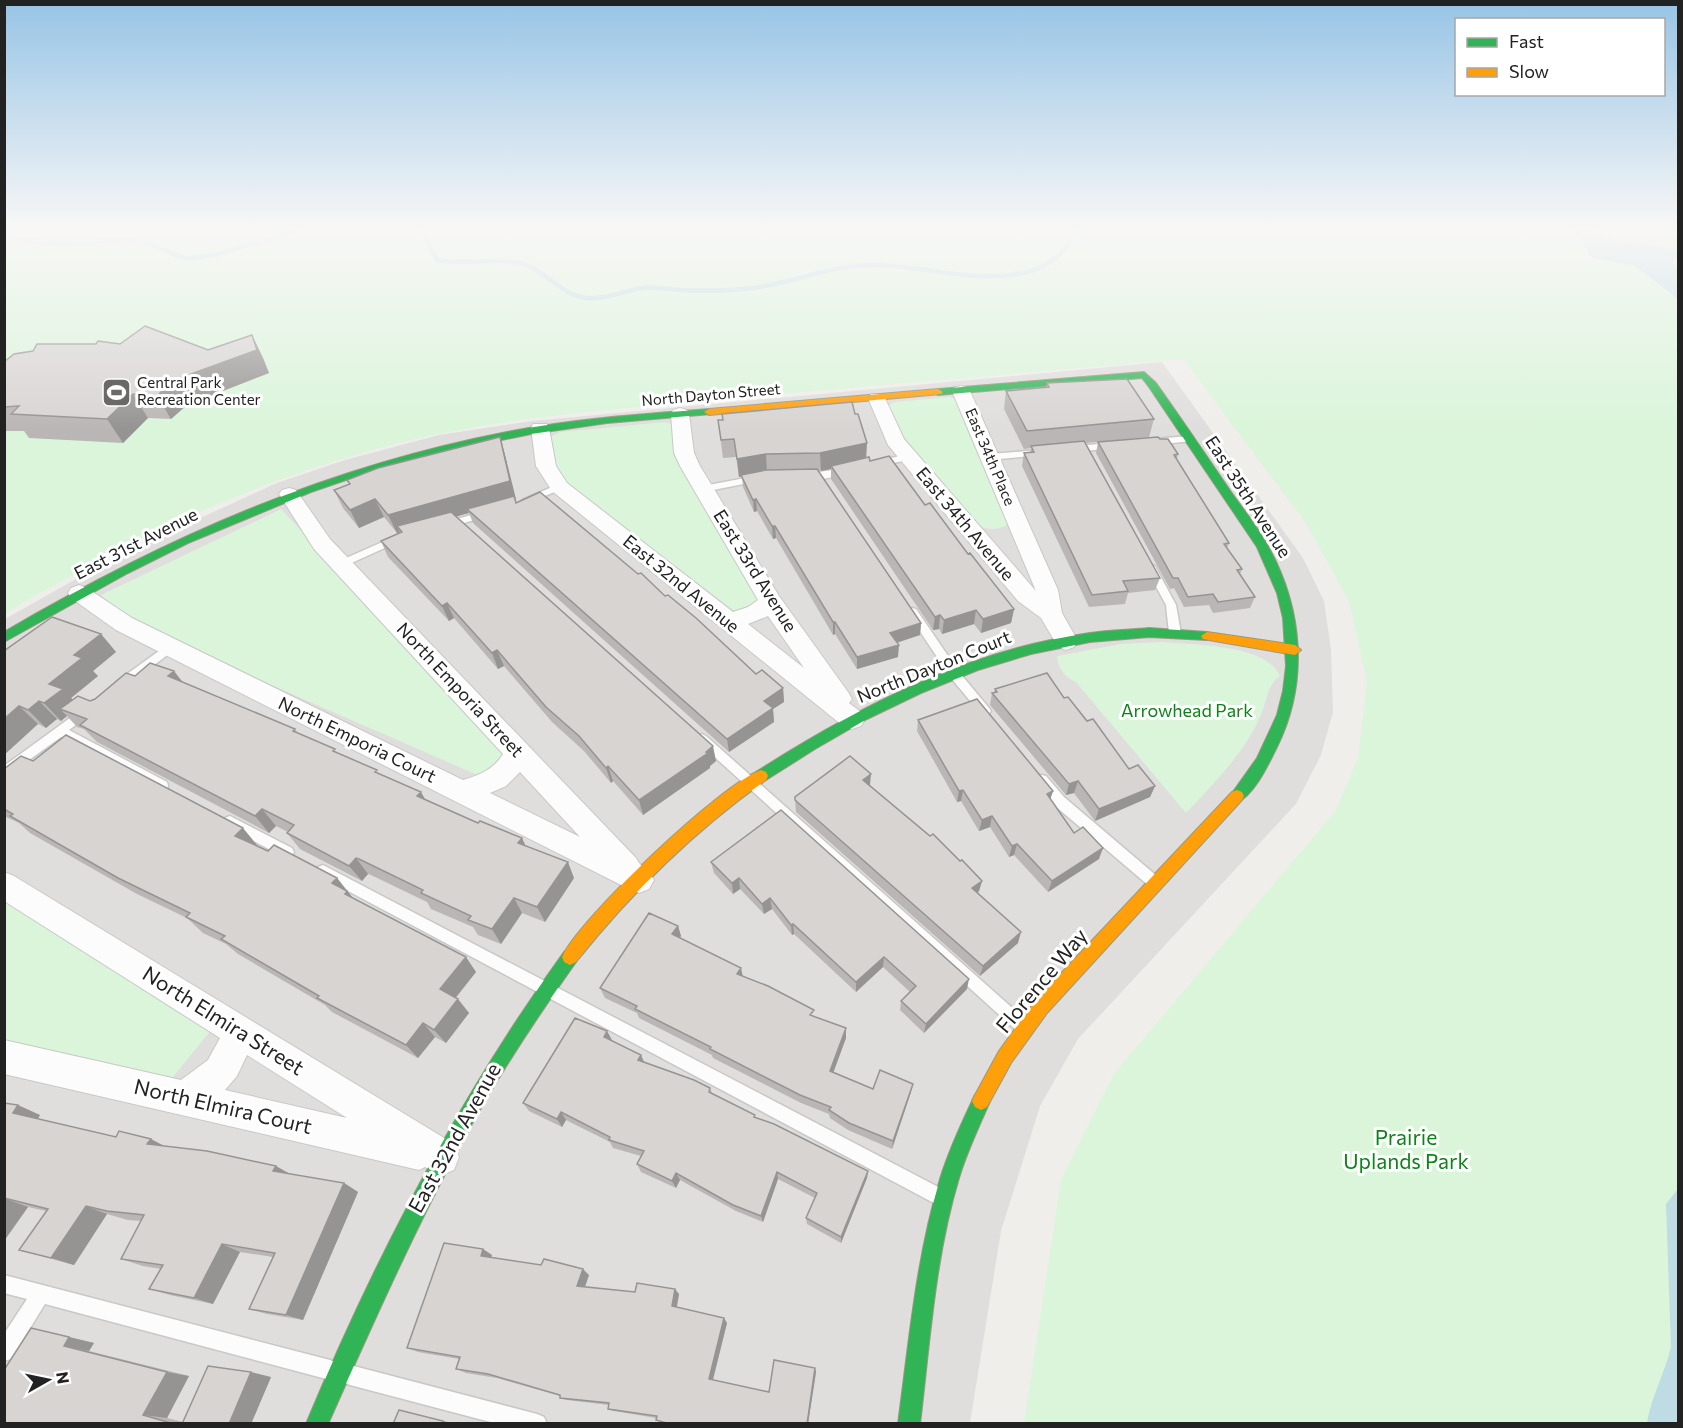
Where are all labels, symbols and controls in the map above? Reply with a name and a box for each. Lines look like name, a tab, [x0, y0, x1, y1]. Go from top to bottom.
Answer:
legend	[1455, 18, 1665, 96]
text: Fast	[1509, 30, 1544, 52]
text: Slow	[1509, 60, 1549, 82]
place label: Central Park Recreation Center	[137, 373, 261, 408]
sports icon: Central Park Recreation Center	[100, 376, 132, 408]
street label: North Dayton Street	[641, 379, 781, 409]
street label: East 34th Place	[962, 405, 1020, 508]
street label: East 35th Avenue	[1201, 431, 1296, 562]
street label: East 34th Avenue	[912, 462, 1020, 585]
street label: East 31st Avenue	[70, 502, 201, 584]
street label: East 33rd Avenue	[709, 505, 802, 636]
street label: East 32nd Avenue	[619, 530, 744, 637]
street label: North Emporia Street	[393, 617, 529, 761]
street label: North Dayton Court	[854, 625, 1014, 707]
street label: North Emporia Court	[275, 691, 440, 787]
park label: Arrowhead Park	[1121, 699, 1253, 721]
street label: Florence Way	[990, 923, 1092, 1037]
street label: North Elmira Street	[139, 960, 309, 1079]
street label: East 32nd Avenue	[402, 1058, 505, 1217]
street label: North Elmira Court	[132, 1073, 315, 1138]
park label: Prairie Uplands Park	[1343, 1124, 1469, 1173]
north arrow	[18, 1350, 78, 1410]
text: N	[53, 1370, 74, 1385]

